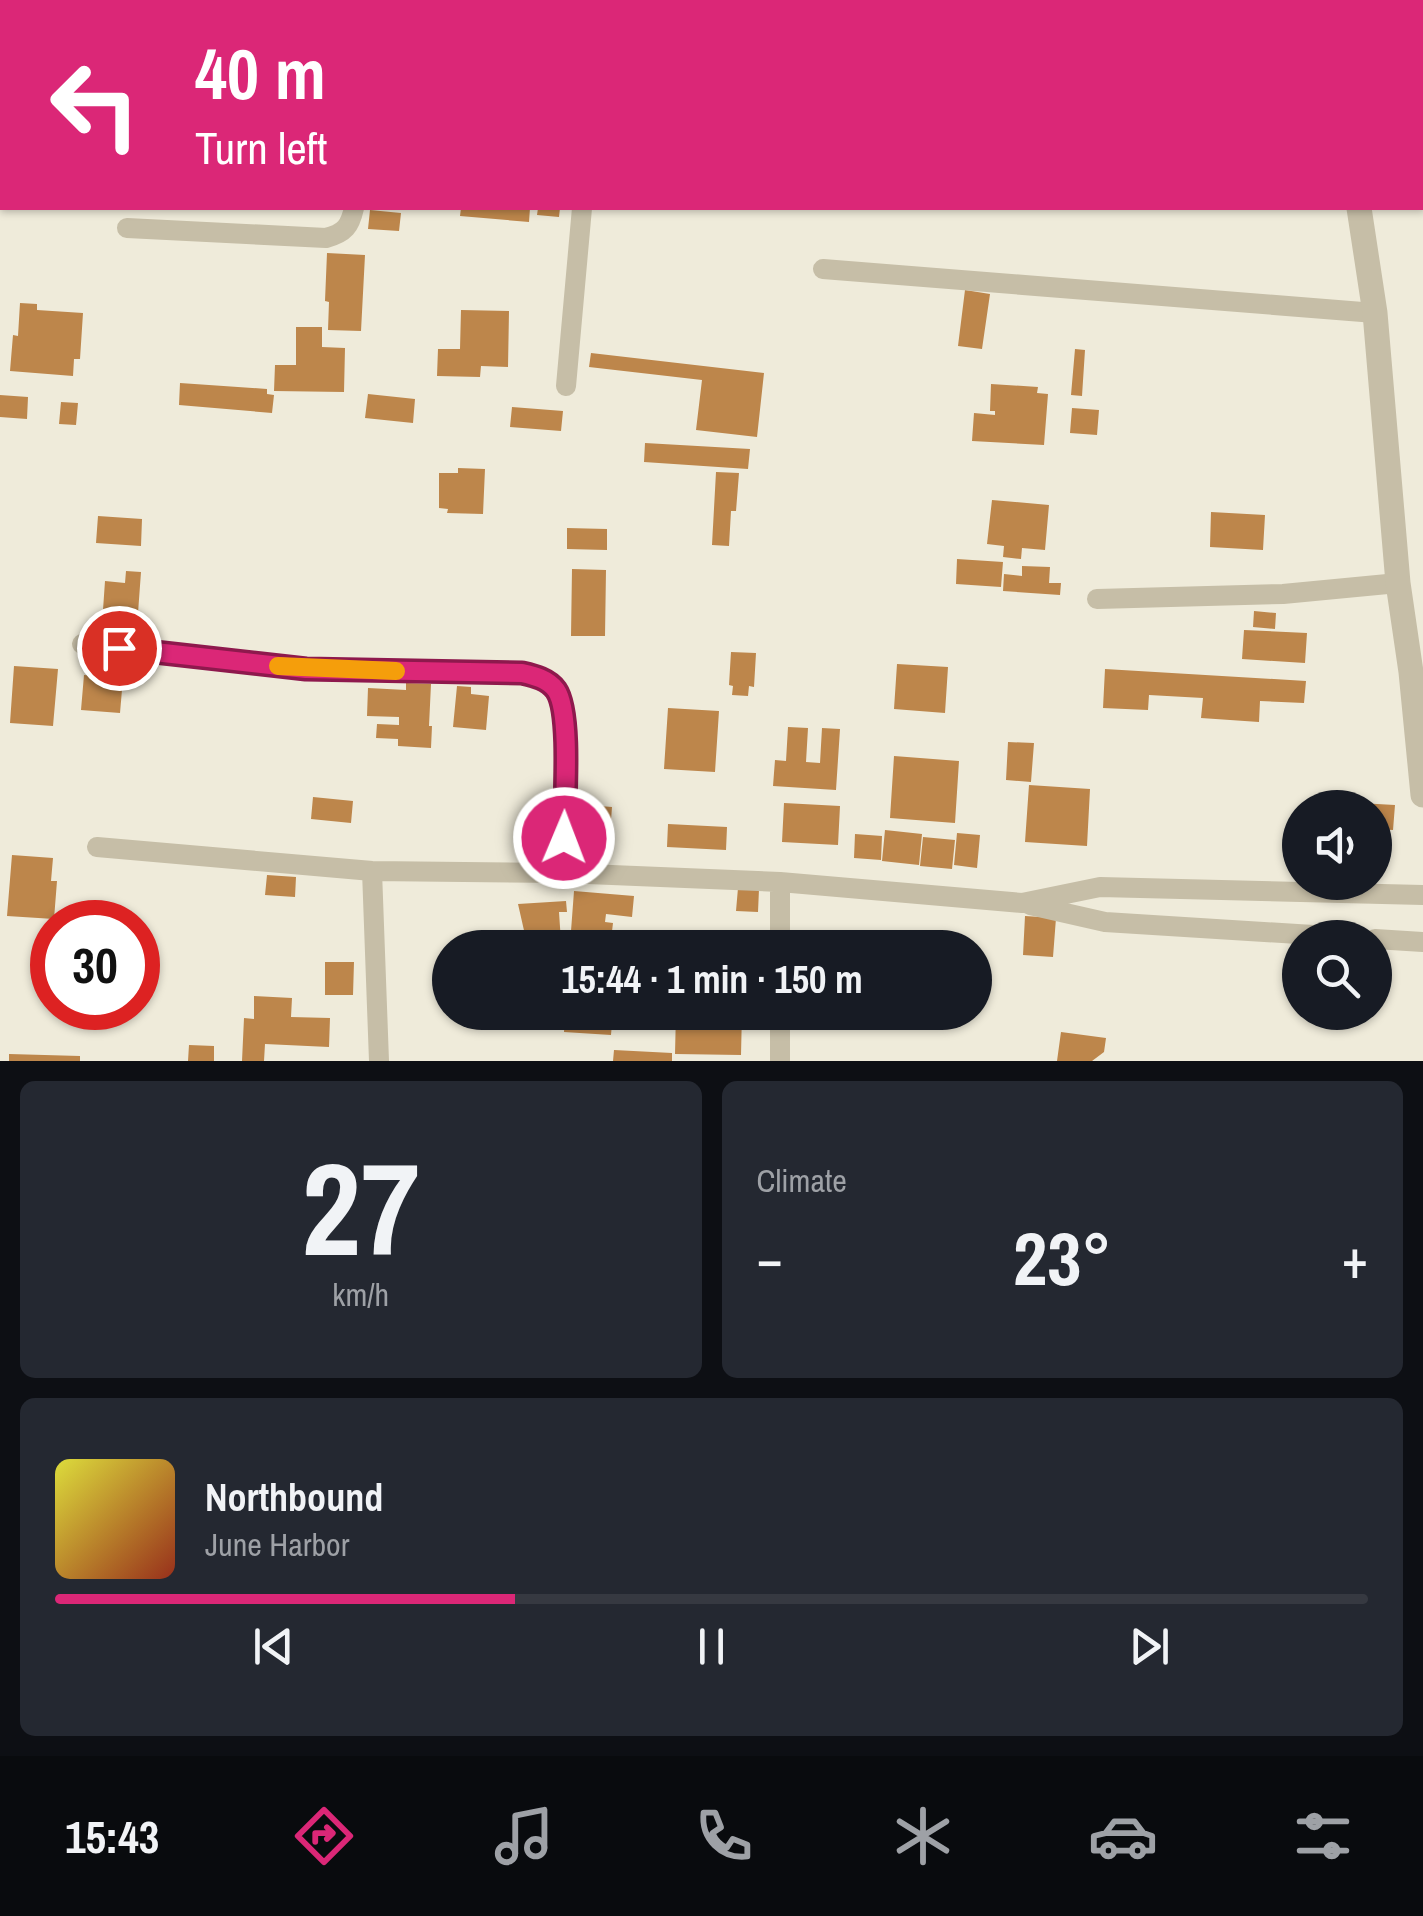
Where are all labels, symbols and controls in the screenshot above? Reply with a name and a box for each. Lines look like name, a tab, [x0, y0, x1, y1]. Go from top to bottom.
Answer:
text: 40 m	[195, 27, 326, 121]
icon: left	[30, 40, 160, 170]
text: Turn left	[195, 117, 327, 178]
pin	[77, 606, 162, 691]
icon: arrive	[92, 621, 147, 676]
position arrow	[512, 786, 616, 890]
map controls	[1282, 790, 1392, 1030]
button: sound	[1282, 790, 1392, 900]
speed limit sign: 30	[30, 900, 160, 1030]
button: search	[1282, 920, 1392, 1030]
text: 15:44 · 1 min · 150 m	[561, 954, 863, 1005]
text: 27	[301, 1120, 420, 1296]
text: Climate	[757, 1159, 847, 1202]
text: 23°	[1013, 1207, 1111, 1308]
text: −	[757, 1221, 783, 1295]
text: +	[1342, 1221, 1368, 1295]
text: km/h	[332, 1273, 389, 1316]
text: Northbound	[205, 1472, 383, 1523]
text: June Harbor	[205, 1523, 349, 1566]
icon: previous	[246, 1619, 301, 1674]
icon: pause	[684, 1619, 739, 1674]
icon: next	[1122, 1619, 1177, 1674]
icon: directions	[289, 1801, 359, 1871]
icon: music	[489, 1801, 559, 1871]
icon: phone	[689, 1801, 759, 1871]
icon: climate	[888, 1801, 958, 1871]
icon: car	[1088, 1801, 1158, 1871]
icon: filters	[1288, 1801, 1358, 1871]
text: 15:43	[65, 1806, 159, 1867]

